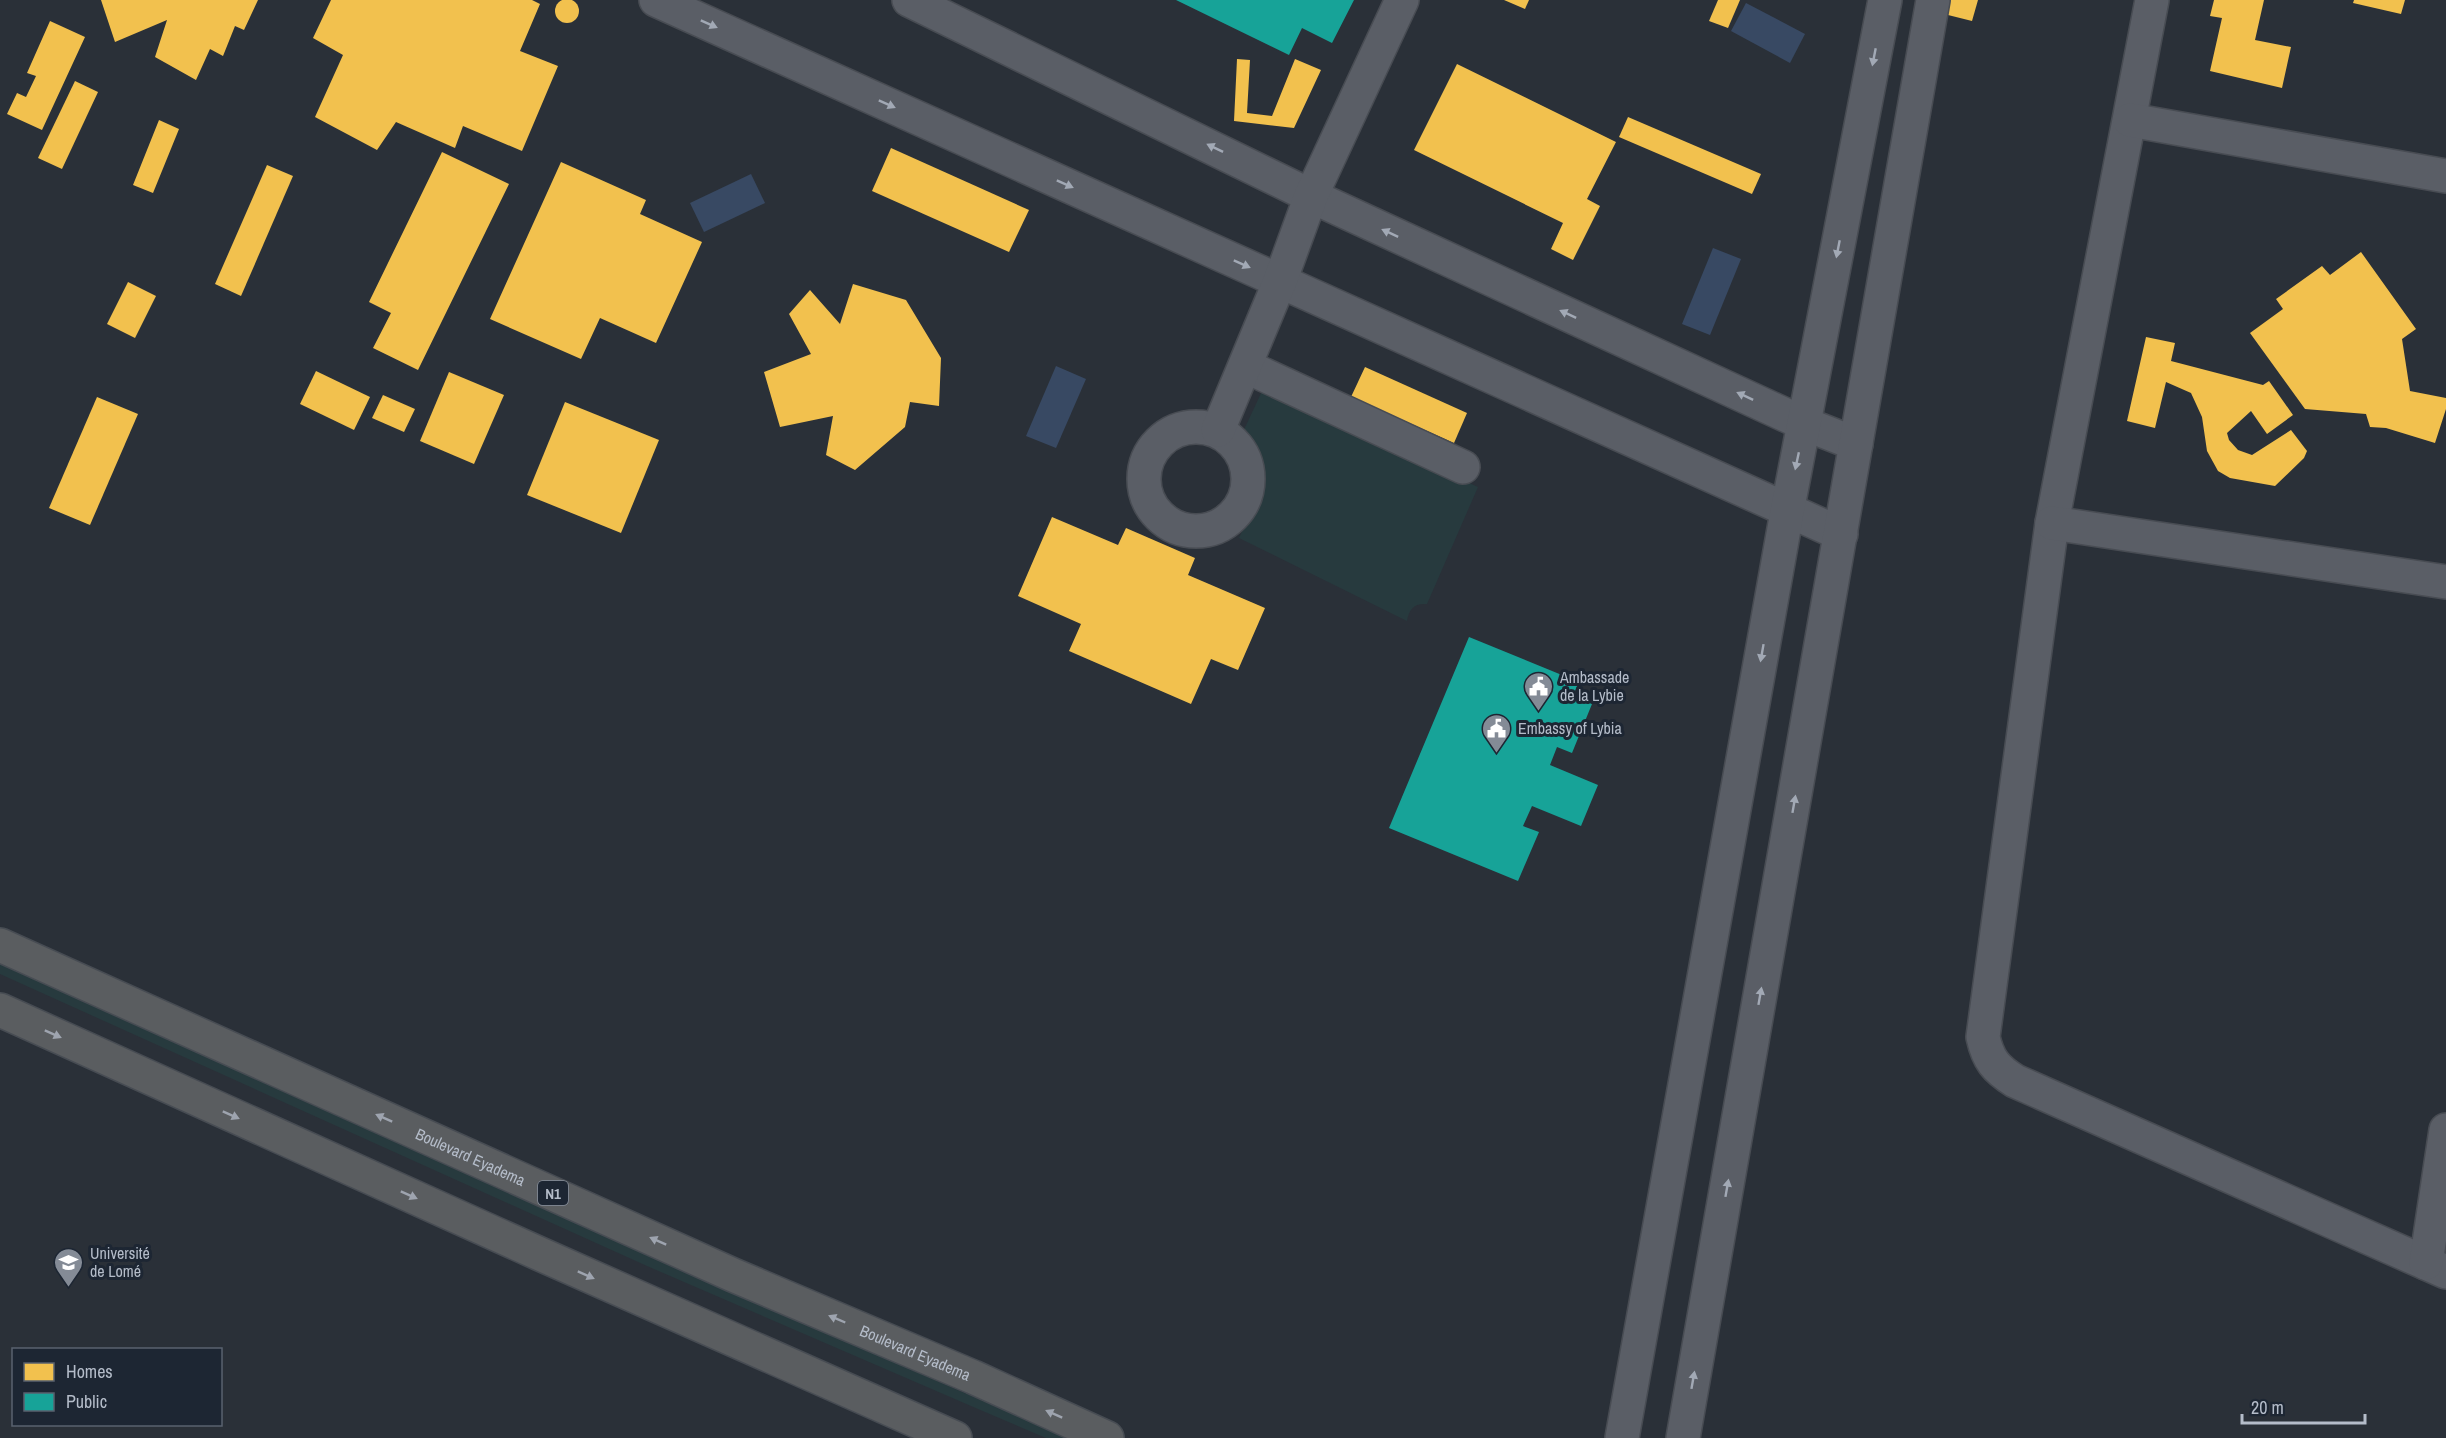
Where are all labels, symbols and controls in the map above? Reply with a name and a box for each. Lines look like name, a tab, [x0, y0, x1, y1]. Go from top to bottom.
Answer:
one-way arrow	[701, 19, 719, 29]
one-way arrow	[1869, 48, 1878, 67]
one-way arrow	[878, 99, 896, 109]
one-way arrow	[1207, 143, 1224, 152]
one-way arrow	[1056, 180, 1073, 189]
one-way arrow	[1381, 228, 1399, 238]
one-way arrow	[1833, 240, 1842, 259]
one-way arrow	[1234, 260, 1251, 269]
one-way arrow	[1559, 310, 1576, 319]
one-way arrow	[1735, 391, 1753, 401]
one-way arrow	[1792, 452, 1801, 471]
one-way arrow	[1757, 644, 1766, 663]
place label: Ambassade de la Lybie	[1559, 666, 1629, 706]
public building icon: Ambassade de la Lybie	[1523, 670, 1555, 712]
public building icon: Embassy of Lybia	[1481, 712, 1513, 754]
place label: Embassy of Lybia	[1518, 717, 1623, 739]
one-way arrow	[1790, 794, 1799, 813]
one-way arrow	[1756, 987, 1765, 1006]
one-way arrow	[45, 1030, 62, 1039]
one-way arrow	[222, 1110, 240, 1120]
one-way arrow	[375, 1113, 393, 1123]
street label: Boulevard Eyadema	[412, 1123, 530, 1191]
one-way arrow	[1723, 1179, 1732, 1198]
road number: N1	[538, 1181, 568, 1205]
one-way arrow	[400, 1190, 418, 1200]
one-way arrow	[649, 1236, 667, 1245]
place label: Université de Lomé	[90, 1242, 150, 1282]
school or university icon: Université de Lomé	[53, 1246, 85, 1288]
one-way arrow	[578, 1270, 596, 1280]
one-way arrow	[827, 1314, 845, 1324]
street label: Boulevard Eyadema	[857, 1319, 975, 1386]
legend	[12, 1348, 222, 1426]
text: Homes	[66, 1359, 113, 1384]
one-way arrow	[1689, 1371, 1698, 1390]
scale bar	[2242, 1387, 2365, 1425]
text: Public	[66, 1389, 107, 1414]
text: 20 m	[2251, 1395, 2284, 1420]
one-way arrow	[1045, 1408, 1063, 1418]

